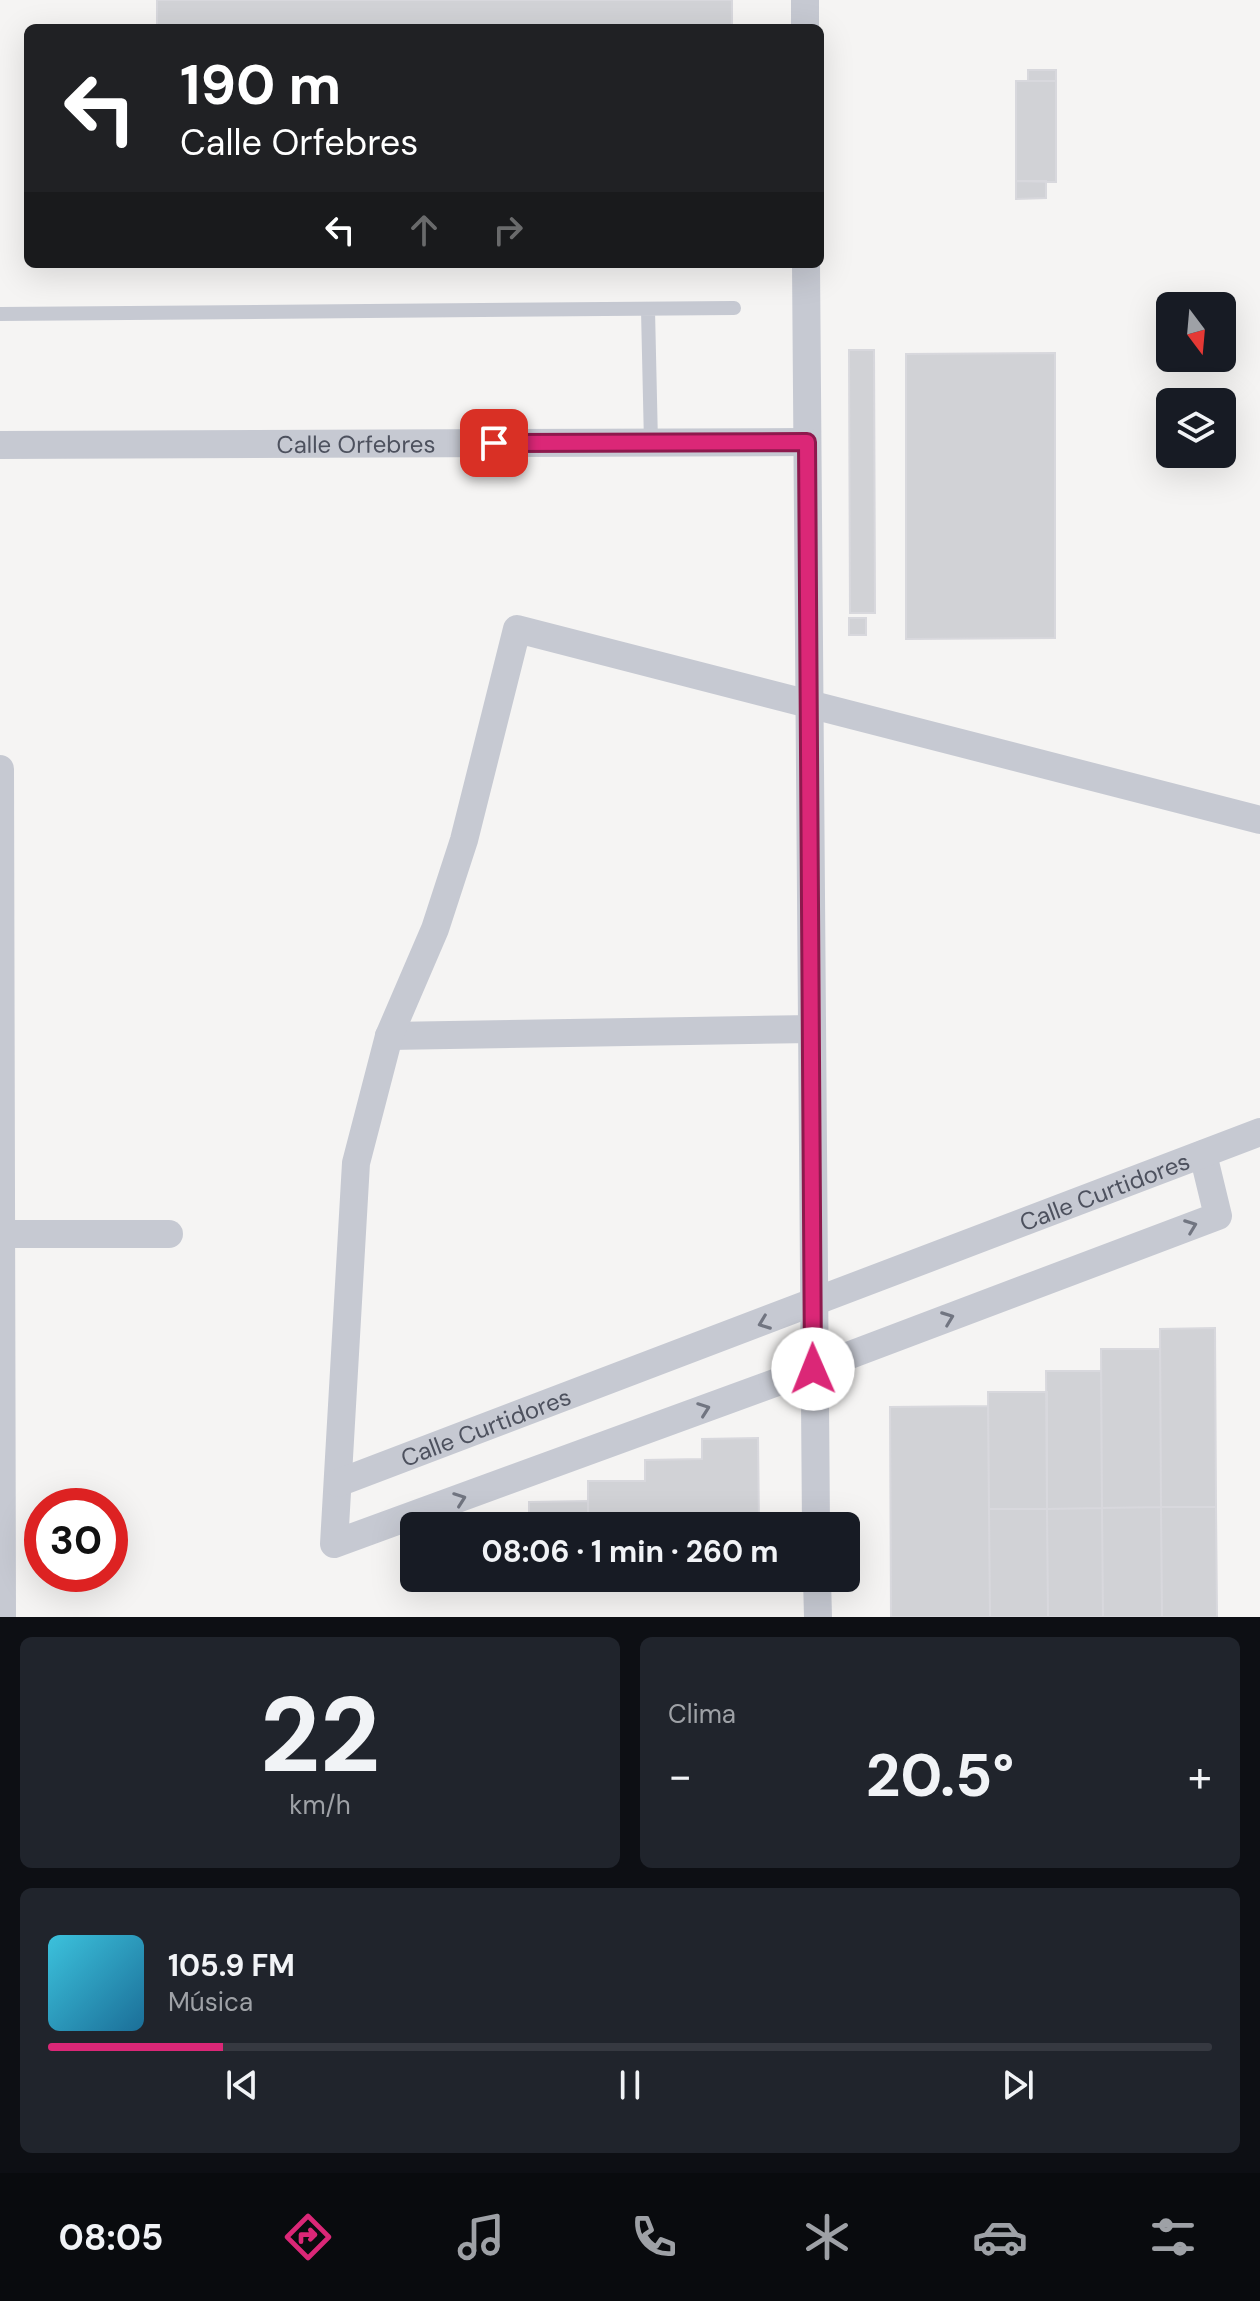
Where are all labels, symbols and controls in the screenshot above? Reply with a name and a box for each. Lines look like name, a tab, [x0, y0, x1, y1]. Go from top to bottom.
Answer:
text: 190 m	[180, 48, 341, 121]
icon: left	[48, 56, 152, 160]
text: Calle Orfebres	[180, 119, 418, 166]
icon: left	[318, 208, 362, 252]
icon: ahead	[402, 208, 446, 252]
icon: right	[486, 208, 530, 252]
north arrow	[1156, 292, 1236, 372]
map controls	[1156, 292, 1236, 468]
button: layers	[1156, 388, 1236, 468]
pin	[460, 409, 528, 477]
icon: arrive	[472, 421, 516, 465]
street label: Calle Orfebres	[276, 428, 436, 459]
street label: Calle Curtidores	[1015, 1145, 1194, 1238]
one-way arrow	[1183, 1219, 1197, 1236]
one-way arrow	[940, 1311, 954, 1328]
one-way arrow	[758, 1313, 772, 1330]
position arrow	[771, 1327, 855, 1411]
street label: Calle Curtidores	[396, 1380, 575, 1473]
one-way arrow	[696, 1403, 710, 1419]
speed limit sign: 30	[24, 1488, 128, 1592]
one-way arrow	[452, 1492, 466, 1508]
text: 08:06 · 1 min · 260 m	[482, 1532, 778, 1571]
text: 22	[260, 1668, 380, 1803]
text: Clima	[668, 1697, 736, 1731]
text: 20.5°	[866, 1736, 1014, 1815]
text: −	[668, 1747, 692, 1805]
text: +	[1188, 1747, 1212, 1805]
text: km/h	[289, 1788, 351, 1822]
text: 105.9 FM	[168, 1946, 295, 1985]
text: Música	[168, 1985, 253, 2019]
icon: previous	[220, 2063, 264, 2107]
icon: pause	[608, 2063, 652, 2107]
icon: next	[996, 2063, 1040, 2107]
icon: directions	[280, 2209, 336, 2265]
icon: music	[453, 2209, 509, 2265]
icon: phone	[626, 2209, 682, 2265]
icon: climate	[799, 2209, 855, 2265]
icon: car	[972, 2209, 1028, 2265]
icon: filters	[1145, 2209, 1201, 2265]
text: 08:05	[58, 2214, 164, 2261]

